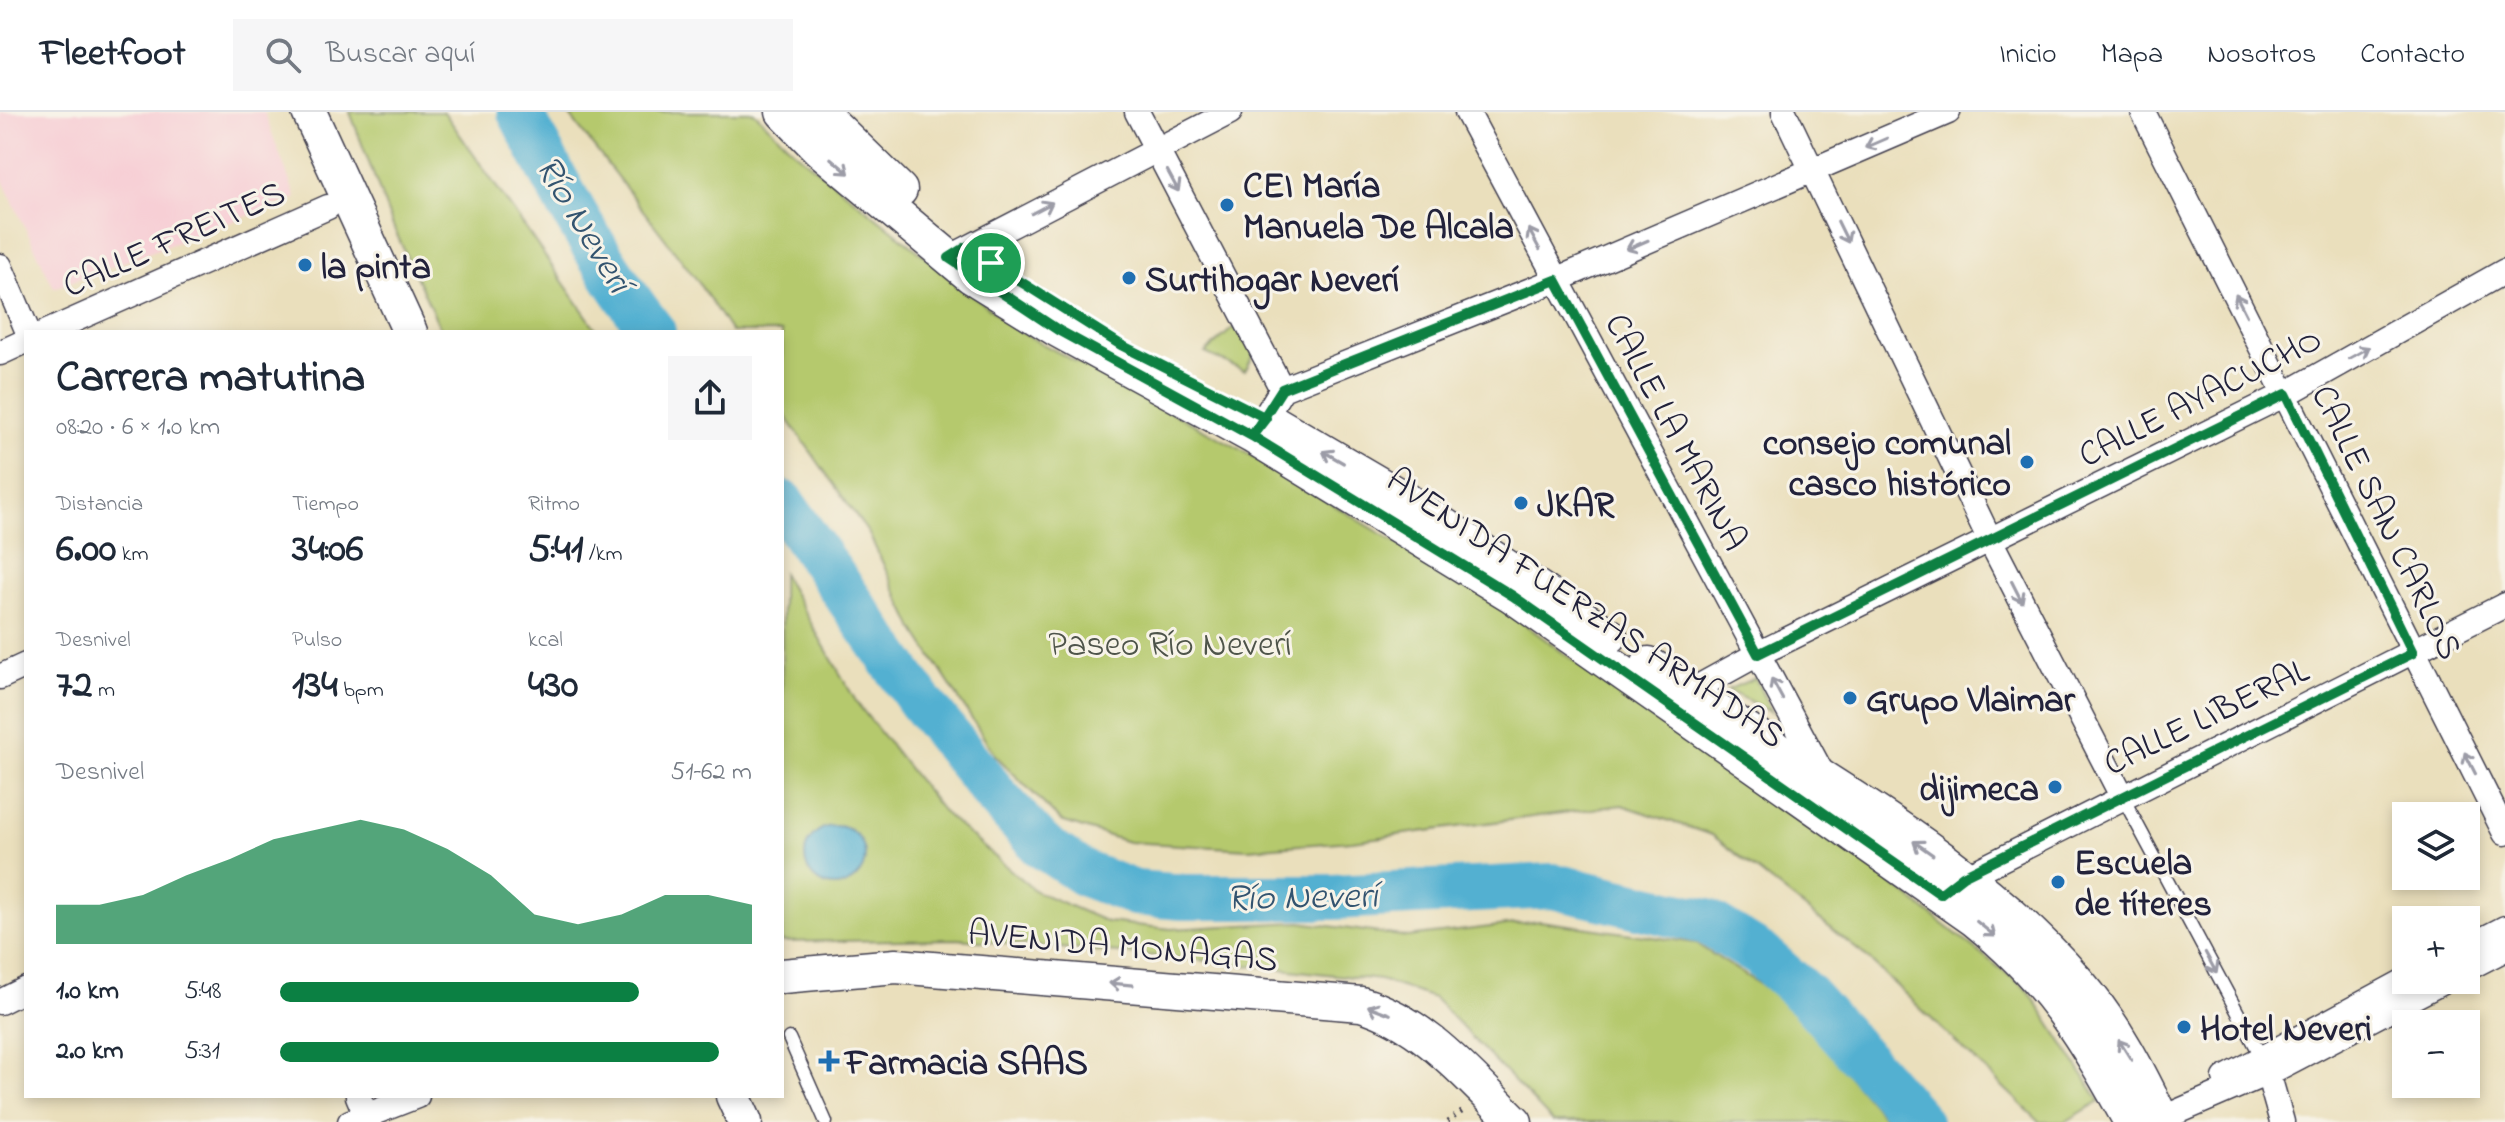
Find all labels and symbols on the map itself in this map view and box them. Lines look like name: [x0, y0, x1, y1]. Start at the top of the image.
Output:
one-way arrow: [1864, 136, 1889, 151]
water label: Río Neverí: [519, 146, 648, 310]
one-way arrow: [829, 157, 849, 175]
place label: CEI María Manuela De Alcala: [1243, 162, 1514, 256]
street label: CALLE FREITES: [55, 168, 295, 314]
one-way arrow: [1166, 169, 1182, 192]
marker: CEI María Manuela De Alcala: [1218, 196, 1236, 214]
one-way arrow: [1030, 199, 1054, 215]
one-way arrow: [1836, 220, 1851, 244]
one-way arrow: [1526, 227, 1542, 251]
pin: [957, 229, 1025, 297]
one-way arrow: [1625, 238, 1650, 253]
place label: la pinta: [321, 243, 431, 296]
marker: la pinta: [296, 256, 314, 274]
place label: Surtihogar Neverí: [1145, 256, 1399, 310]
marker: Surtihogar Neverí: [1120, 269, 1138, 287]
one-way arrow: [2232, 294, 2248, 318]
street label: CALLE LA MARINA: [1589, 305, 1759, 562]
street label: CALLE AYACUCHO: [2070, 315, 2332, 483]
one-way arrow: [2347, 345, 2370, 361]
street label: CALLE SAN CARLOS: [2295, 377, 2475, 669]
place label: consejo comunal casco histórico: [1763, 419, 2011, 513]
one-way arrow: [1322, 449, 1345, 465]
marker: consejo comunal casco histórico: [2018, 453, 2036, 471]
street label: AVENIDA FUERZAS ARMADAS: [1374, 456, 1795, 764]
place label: JKAR: [1537, 481, 1615, 534]
marker: JKAR: [1512, 494, 1530, 512]
one-way arrow: [2010, 580, 2026, 604]
park label: Paseo Río Neverí: [1048, 620, 1292, 673]
street label: CALLE LIBERAL: [2095, 646, 2319, 792]
place label: Grupo Vlaimar: [1866, 676, 2076, 729]
one-way arrow: [1769, 678, 1785, 702]
marker: Grupo Vlaimar: [1841, 689, 1859, 707]
one-way arrow: [2461, 752, 2477, 776]
place label: dijimeca: [1919, 765, 2039, 818]
marker: dijimeca: [2046, 778, 2064, 796]
place label: Escuela de títeres: [2074, 839, 2212, 933]
one-way arrow: [1913, 840, 1935, 856]
water label: Río Neverí: [1226, 870, 1384, 928]
marker: Escuela de títeres: [2049, 873, 2067, 891]
street label: AVENIDA MONAGAS: [965, 909, 1280, 988]
one-way arrow: [1976, 920, 1996, 938]
one-way arrow: [2204, 951, 2220, 975]
one-way arrow: [1108, 976, 1135, 991]
one-way arrow: [1367, 1002, 1392, 1016]
place label: Hotel Neveri: [2200, 1005, 2372, 1058]
marker: Hotel Neveri: [2175, 1018, 2193, 1036]
place label: Farmacia SAAS: [843, 1039, 1088, 1092]
one-way arrow: [2117, 1039, 2133, 1062]
marker: Farmacia SAAS: [820, 1052, 838, 1070]

